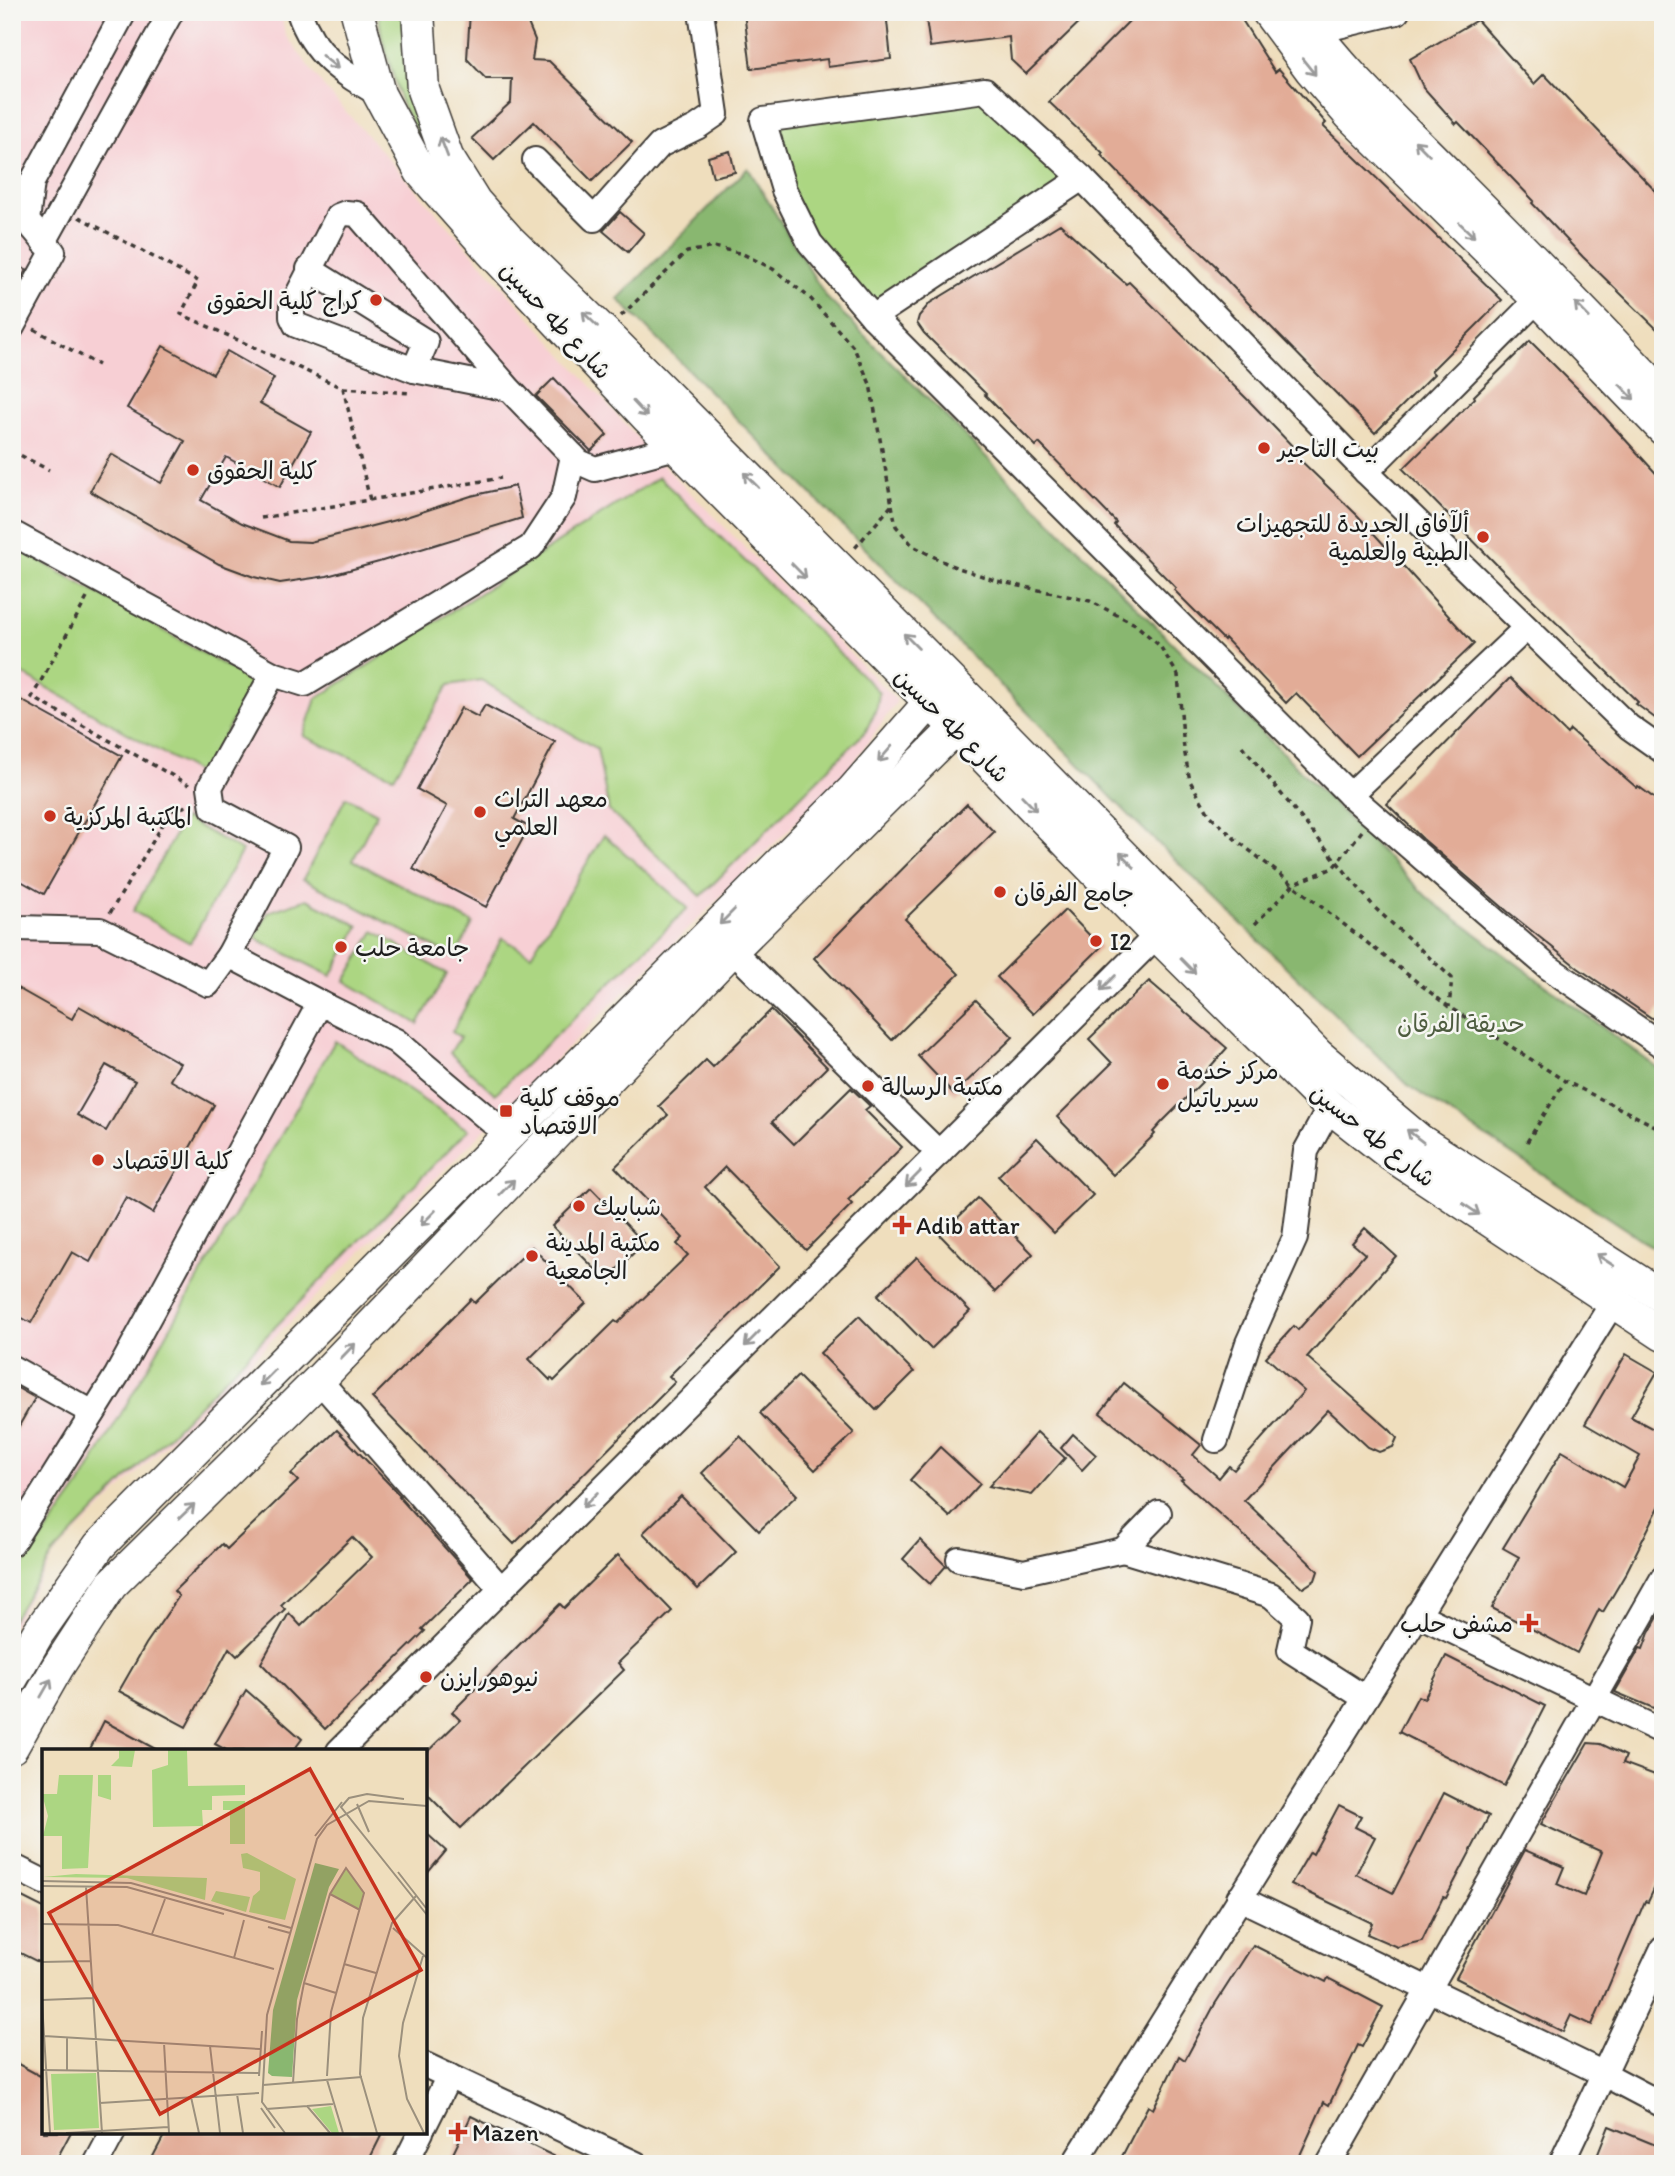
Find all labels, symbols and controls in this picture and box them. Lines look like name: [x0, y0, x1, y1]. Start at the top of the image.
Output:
one-way arrow: [320, 54, 338, 69]
one-way arrow: [1301, 57, 1317, 75]
one-way arrow: [436, 137, 449, 159]
one-way arrow: [1414, 140, 1431, 157]
one-way arrow: [1459, 221, 1476, 238]
street label: شارع طه حسين: [492, 255, 618, 387]
place label: كراج كلية الحقوق: [207, 286, 362, 317]
marker: كراج كلية الحقوق: [368, 292, 384, 308]
one-way arrow: [1574, 301, 1591, 318]
one-way arrow: [582, 310, 599, 327]
one-way arrow: [1619, 383, 1636, 400]
one-way arrow: [631, 401, 648, 418]
place label: بيت التاجير: [1276, 434, 1379, 463]
marker: بيت التاجير: [1256, 440, 1272, 456]
place label: كلية الحقوق: [207, 456, 317, 485]
marker: كلية الحقوق: [185, 462, 201, 478]
one-way arrow: [743, 471, 760, 488]
place label: ألآفاق الجديدة للتجهيزات الطبية والعلمية: [1236, 509, 1469, 566]
marker: ألآفاق الجديدة للتجهيزات الطبية والعلمية: [1475, 529, 1491, 545]
one-way arrow: [791, 563, 808, 580]
one-way arrow: [903, 633, 920, 650]
street label: شارع طه حسين: [886, 661, 1016, 791]
one-way arrow: [877, 744, 893, 762]
place label: معهد التراث العلمي: [494, 784, 608, 848]
one-way arrow: [1020, 794, 1037, 811]
place label: المكتبة المركزية: [64, 802, 192, 831]
marker: معهد التراث العلمي: [472, 804, 488, 820]
marker: المكتبة المركزية: [42, 808, 58, 824]
one-way arrow: [1119, 852, 1136, 869]
place label: جامع الفرقان: [1014, 878, 1134, 910]
marker: جامع الفرقان: [992, 884, 1008, 900]
one-way arrow: [719, 909, 736, 926]
place label: I2: [1110, 927, 1132, 956]
place label: جامعة حلب: [355, 933, 470, 962]
marker: I2: [1088, 933, 1104, 949]
marker: جامعة حلب: [333, 939, 349, 955]
one-way arrow: [1179, 957, 1196, 974]
one-way arrow: [1100, 975, 1117, 992]
park label: حديقة الفرقان: [1397, 1009, 1525, 1038]
place label: مركز خدمة سيرياتيل: [1177, 1056, 1279, 1113]
place label: مكتبة الرسالة: [882, 1072, 1003, 1101]
marker: مركز خدمة سيرياتيل: [1155, 1076, 1171, 1092]
street label: شارع طه حسين: [1303, 1077, 1441, 1195]
marker: مكتبة الرسالة: [860, 1078, 876, 1094]
place label: موقف كلية الاقتصاد: [520, 1083, 620, 1140]
marker: موقف كلية الاقتصاد: [498, 1103, 514, 1119]
one-way arrow: [1406, 1128, 1424, 1143]
place label: كلية الاقتصاد: [112, 1146, 233, 1175]
marker: كلية الاقتصاد: [90, 1152, 106, 1168]
one-way arrow: [905, 1170, 922, 1187]
one-way arrow: [498, 1179, 515, 1196]
place label: شبابيك: [593, 1192, 661, 1221]
marker: شبابيك: [571, 1198, 587, 1214]
one-way arrow: [1461, 1201, 1480, 1216]
one-way arrow: [420, 1209, 437, 1226]
place label: Adib attar: [916, 1211, 1020, 1240]
marker: Adib attar: [894, 1217, 910, 1233]
place label: مكتبة المدينة الجامعية: [546, 1228, 660, 1285]
marker: مكتبة المدينة الجامعية: [524, 1248, 540, 1264]
one-way arrow: [1596, 1252, 1616, 1266]
one-way arrow: [743, 1331, 760, 1348]
one-way arrow: [340, 1342, 357, 1359]
one-way arrow: [259, 1370, 276, 1387]
one-way arrow: [582, 1491, 599, 1508]
one-way arrow: [178, 1502, 195, 1519]
place label: مشفى حلب: [1400, 1609, 1513, 1639]
marker: مشفى حلب: [1519, 1613, 1539, 1633]
place label: نيوهورايزن: [440, 1663, 539, 1694]
marker: نيوهورايزن: [418, 1669, 434, 1685]
one-way arrow: [39, 1678, 53, 1698]
inset map: [42, 1749, 427, 2134]
place label: Mazen: [472, 2118, 539, 2147]
marker: Mazen: [450, 2124, 466, 2140]

